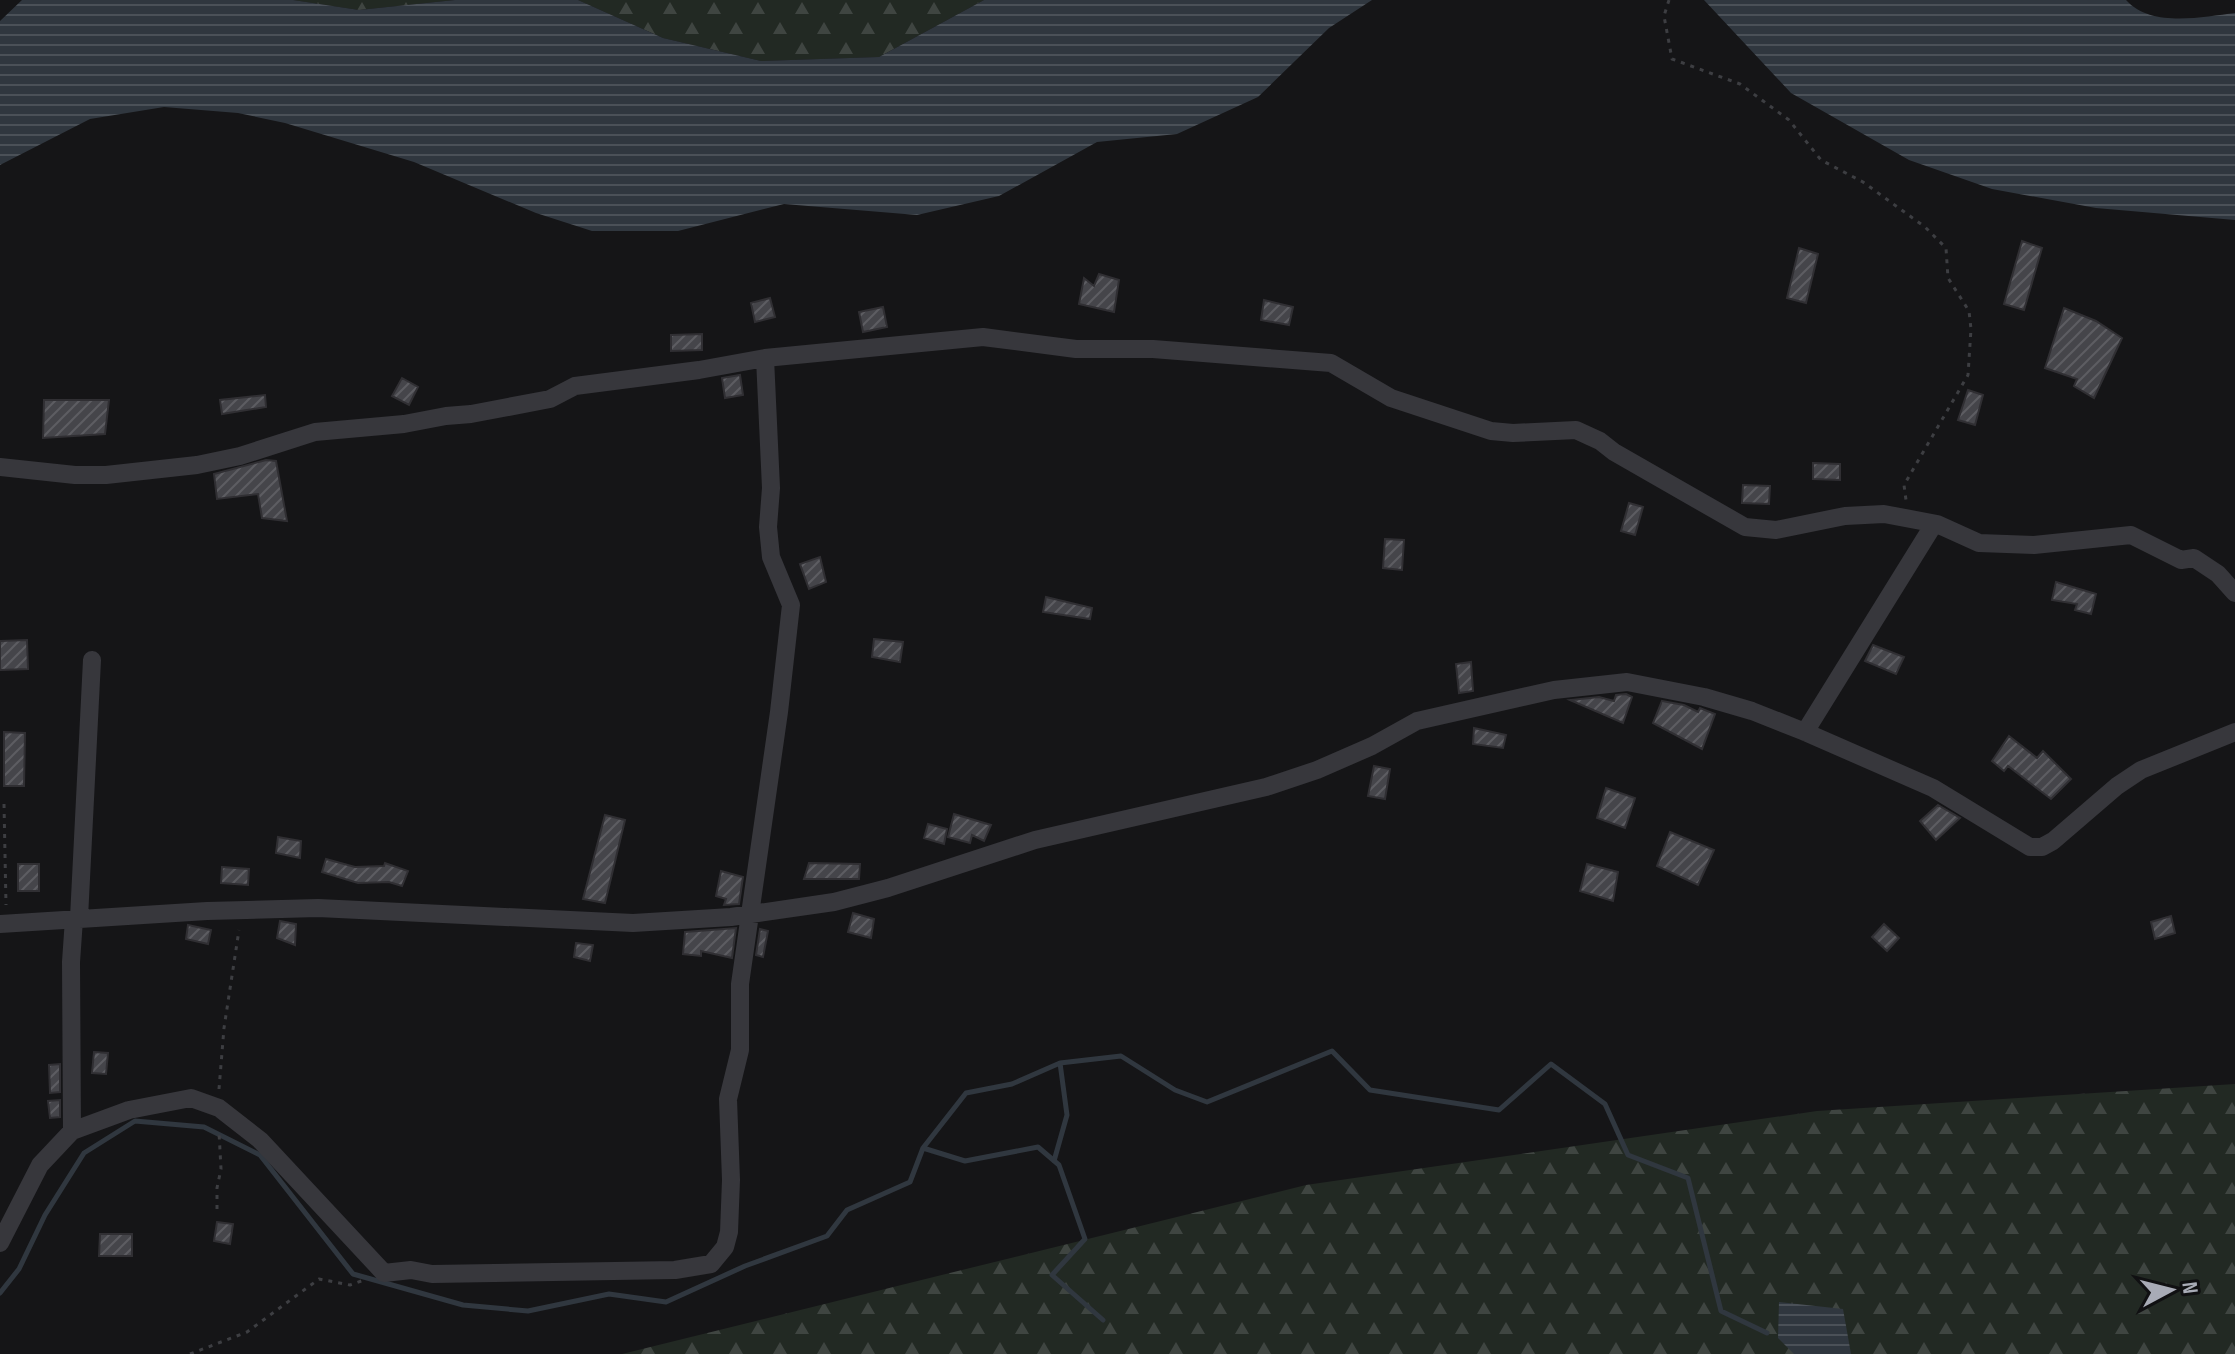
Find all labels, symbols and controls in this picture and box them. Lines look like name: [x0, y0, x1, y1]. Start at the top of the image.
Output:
north arrow: [2131, 1250, 2211, 1330]
text: N: [2175, 1280, 2203, 1295]

